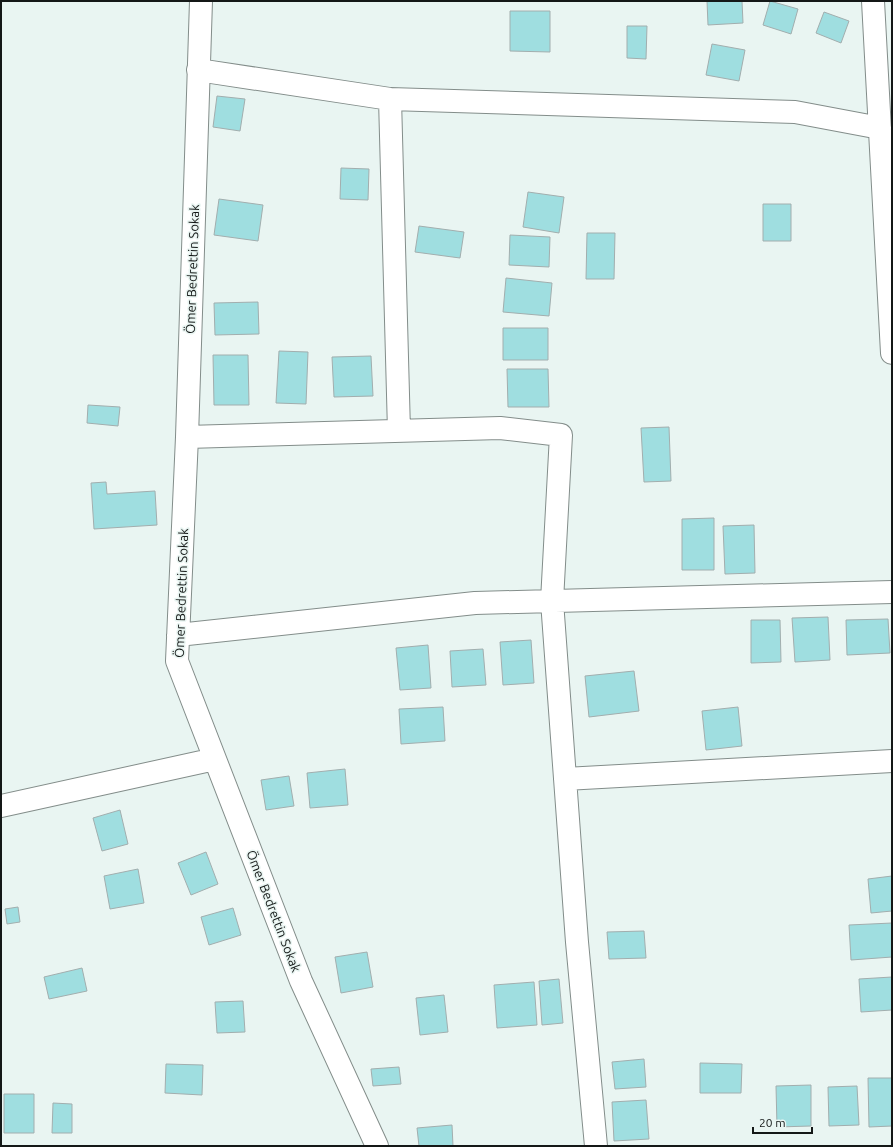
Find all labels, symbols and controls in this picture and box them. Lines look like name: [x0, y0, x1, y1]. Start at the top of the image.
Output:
street label: Ömer Bedrettin Sokak: [182, 204, 201, 334]
street label: Ömer Bedrettin Sokak: [171, 528, 190, 658]
street label: Ömer Bedrettin Sokak: [244, 848, 305, 974]
scale bar: [753, 1109, 812, 1135]
text: 20 m: [759, 1116, 786, 1129]

